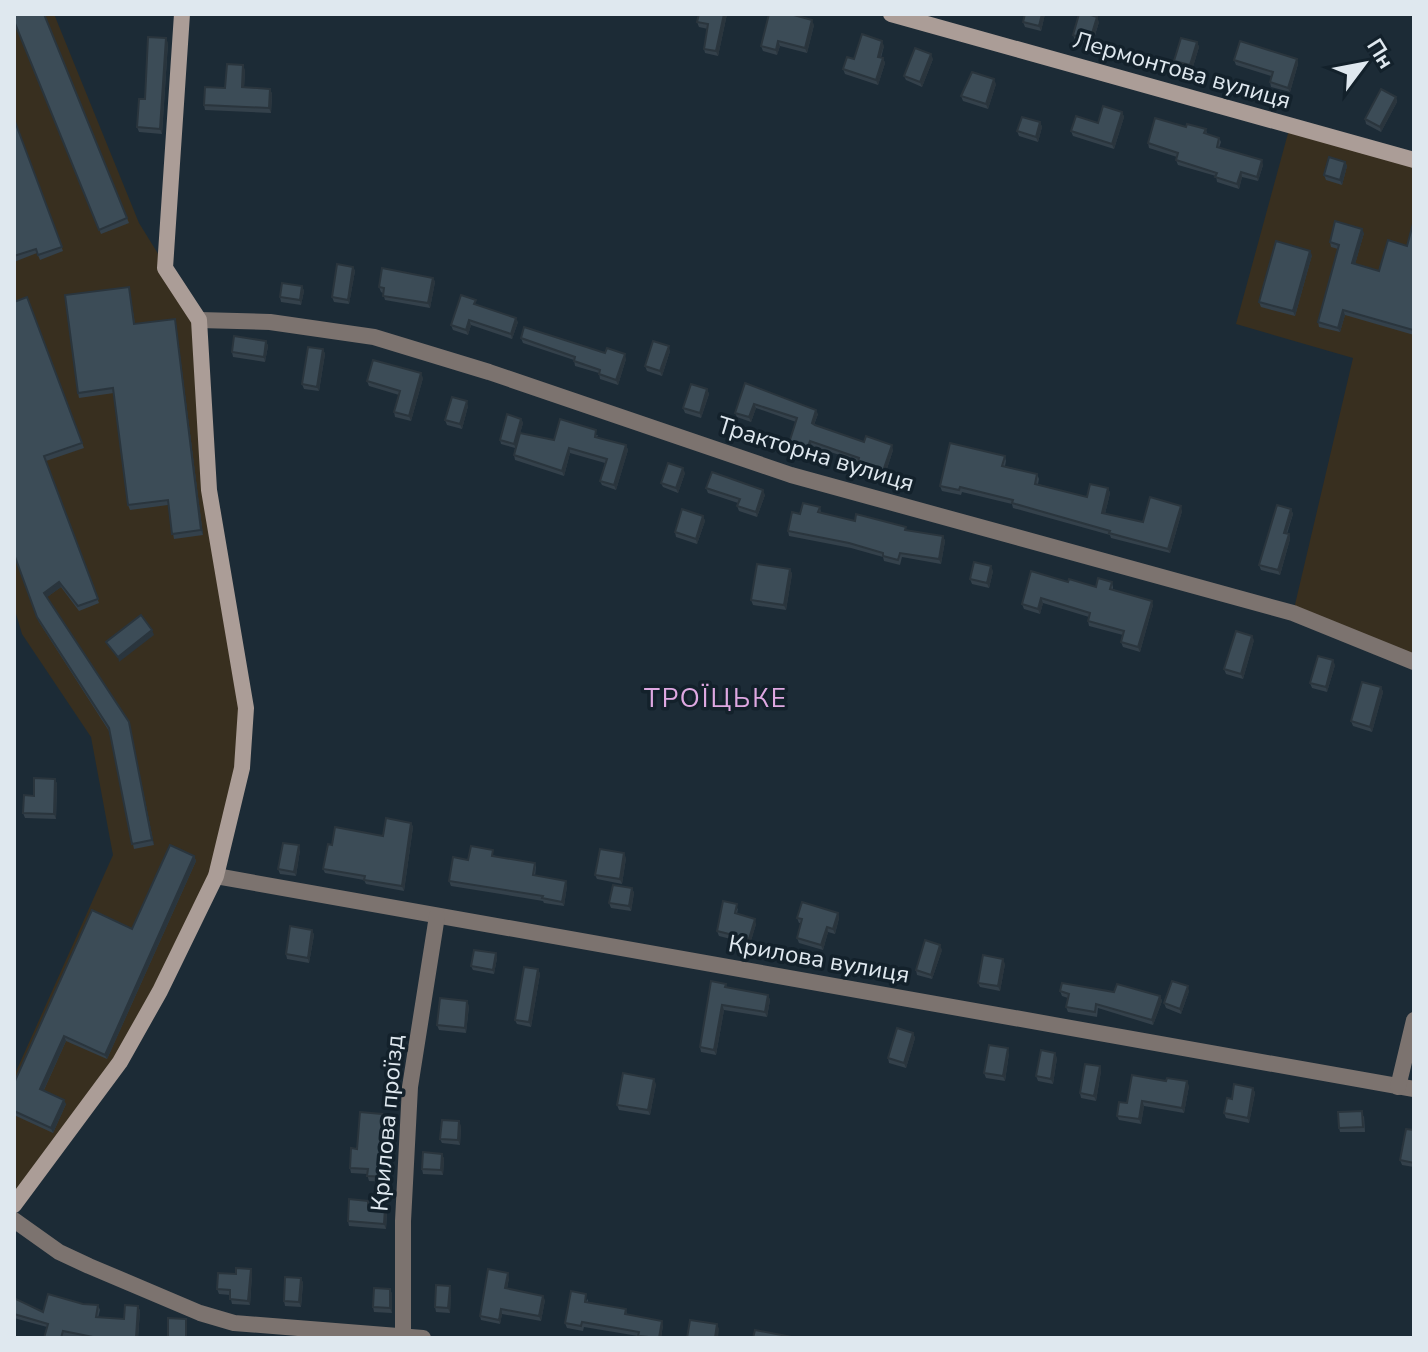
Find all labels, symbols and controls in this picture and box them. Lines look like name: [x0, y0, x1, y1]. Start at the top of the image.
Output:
street label: Лермонтова вулиця: [1069, 24, 1295, 116]
north arrow: [1324, 24, 1404, 104]
text: Пн: [1359, 33, 1401, 75]
street label: Тракторна вулиця: [714, 409, 918, 499]
district label: ТРОЇЦЬКЕ: [644, 681, 788, 716]
street label: Крилова вулиця: [726, 927, 912, 991]
street label: Крилова проїзд: [363, 1033, 411, 1213]

